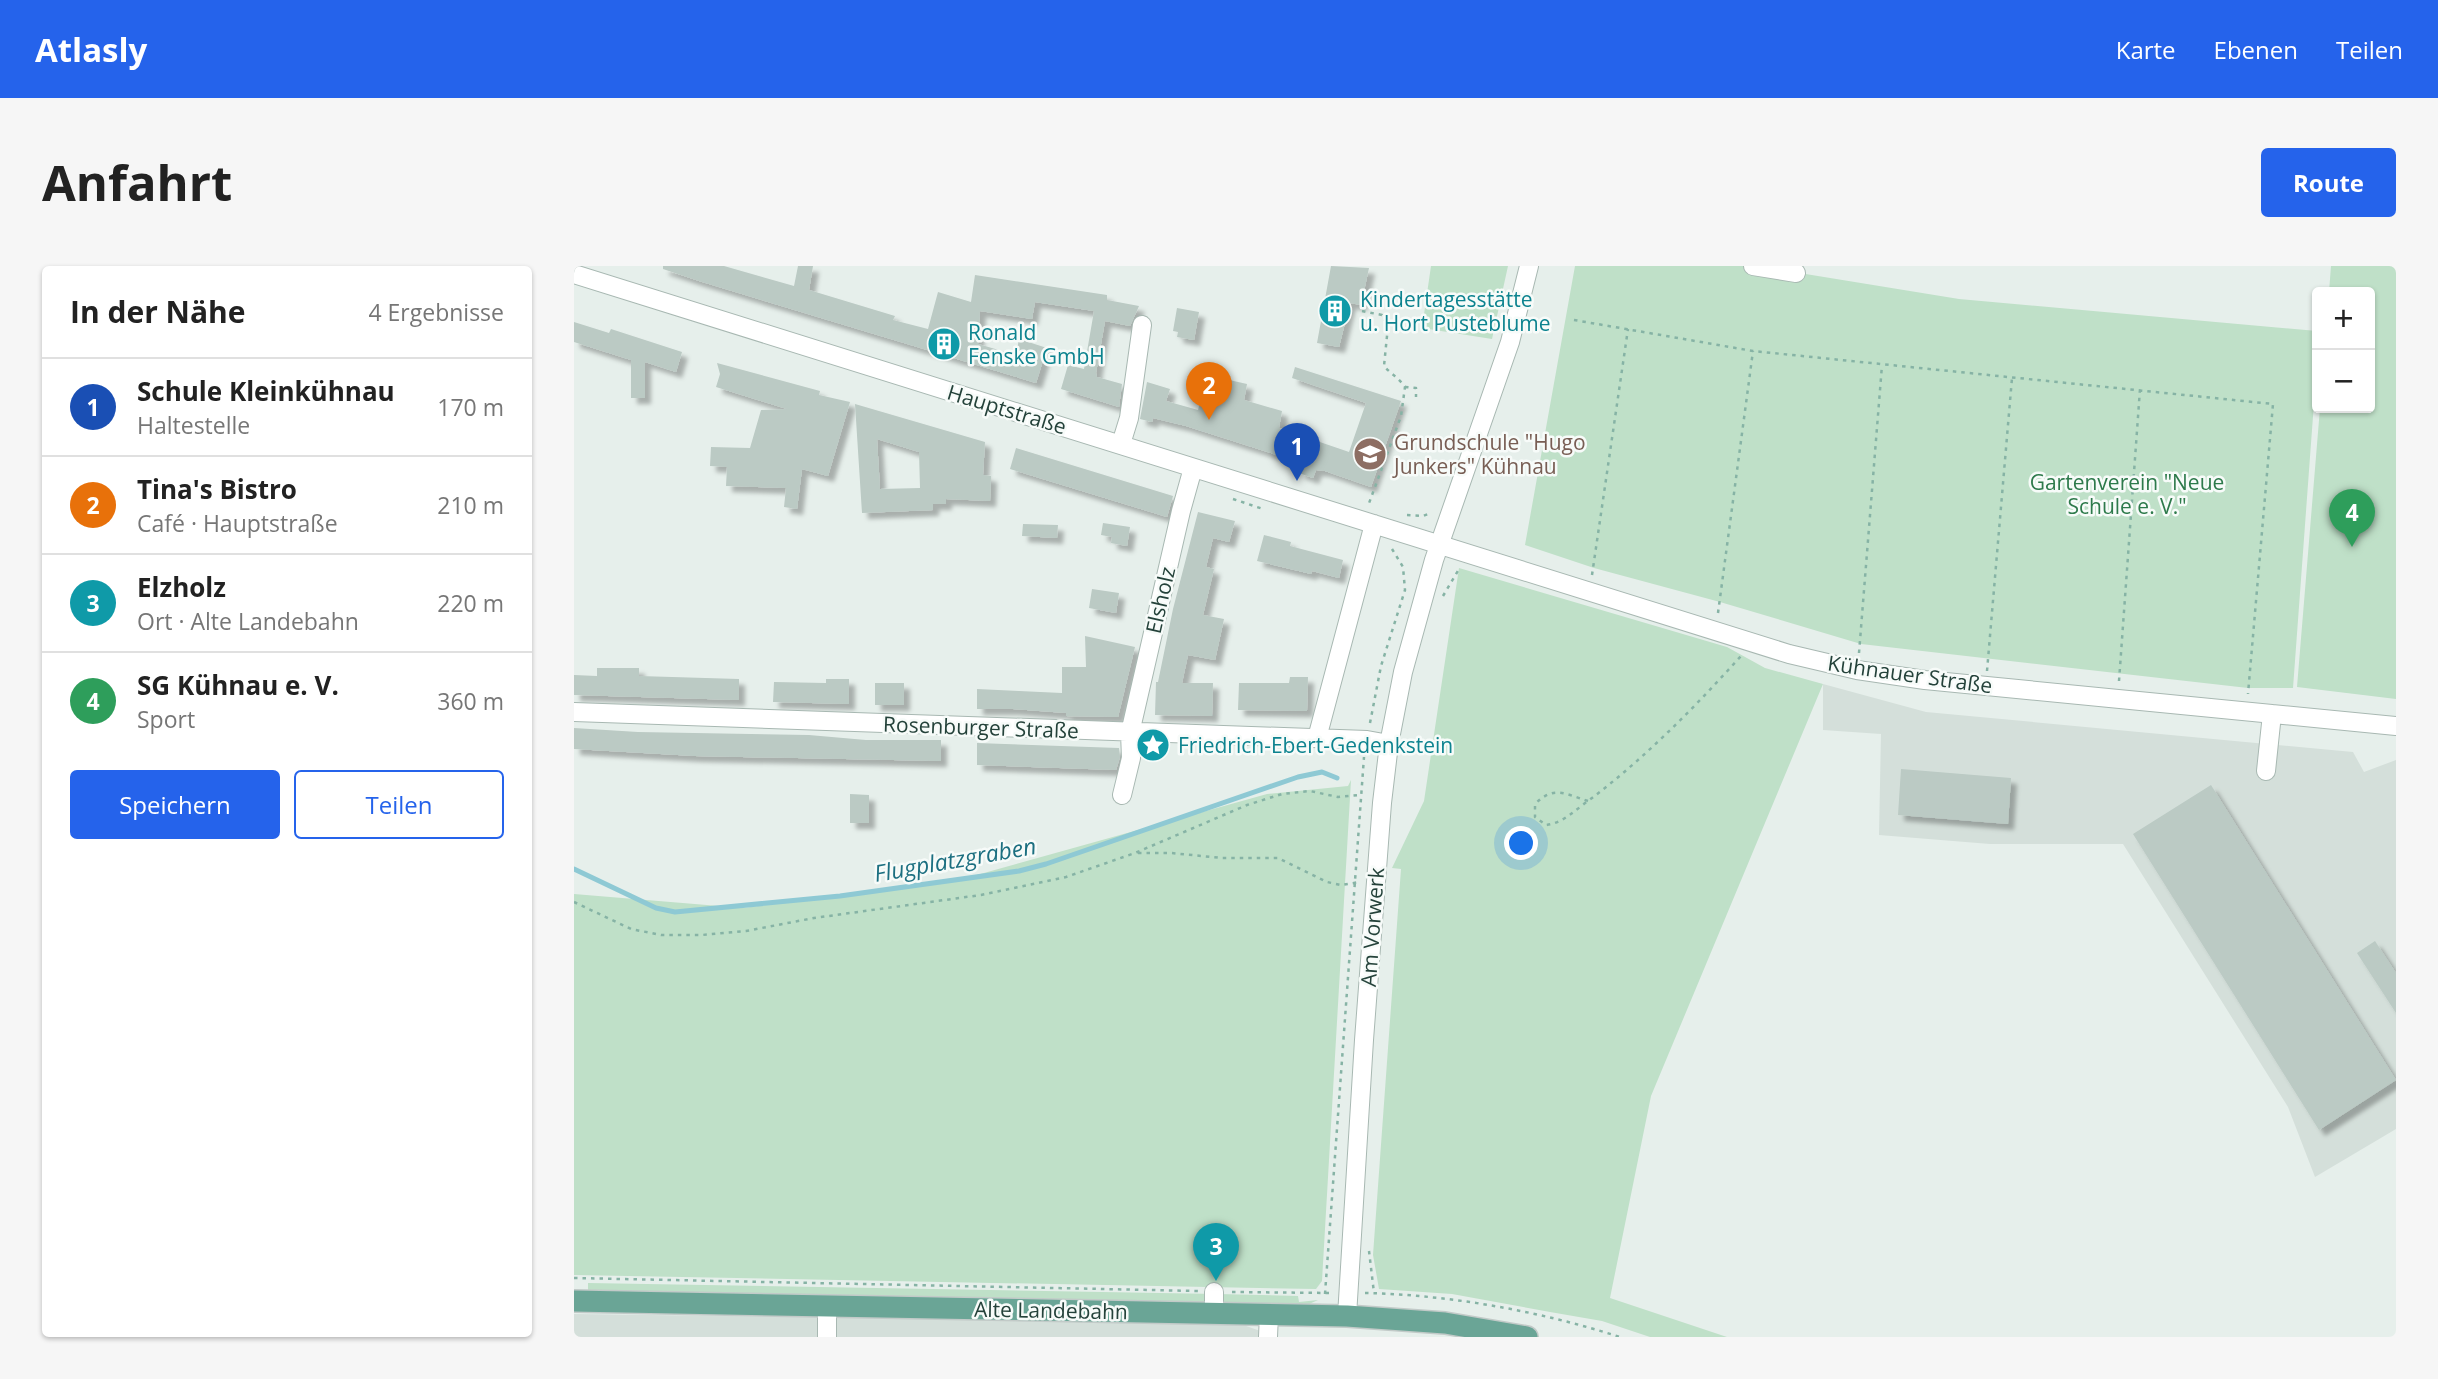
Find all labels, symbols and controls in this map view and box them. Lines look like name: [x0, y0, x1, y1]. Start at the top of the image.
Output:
text: Atlasly: [35, 27, 147, 72]
text: Karte: [2116, 33, 2176, 66]
text: Ebenen: [2214, 33, 2298, 66]
text: Teilen: [2336, 33, 2403, 66]
button: Route: [2261, 148, 2396, 217]
text: Anfahrt: [42, 149, 232, 215]
place label: Kindertagesstätte u. Hort Pusteblume: [1360, 285, 1551, 337]
map controls: [2312, 287, 2375, 413]
button: +: [2312, 287, 2375, 350]
text: In der Nähe: [70, 291, 246, 332]
building icon: Kindertagesstätte u. Hort Pusteblume: [1316, 292, 1354, 330]
text: 4 Ergebnisse: [368, 296, 504, 328]
place label: Ronald Fenske GmbH: [968, 318, 1105, 370]
building icon: Ronald Fenske GmbH: [925, 325, 963, 363]
button: −: [2312, 350, 2375, 413]
pin: 2: [1186, 362, 1232, 420]
text: Schule Kleinkühnau: [137, 373, 395, 409]
street label: Hauptstraße: [944, 378, 1070, 440]
text: 1: [86, 391, 100, 423]
text: 170 m: [437, 391, 504, 423]
text: Haltestelle: [137, 409, 250, 441]
pin: 1: [1274, 423, 1320, 481]
place label: Grundschule "Hugo Junkers" Kühnau: [1392, 428, 1586, 480]
school or university icon: Grundschule "Hugo Junkers" Kühnau: [1351, 435, 1389, 473]
park label: Gartenverein "Neue Schule e. V.": [2030, 468, 2224, 520]
text: Tina's Bistro: [137, 471, 297, 507]
text: 2: [86, 489, 100, 521]
text: 210 m: [437, 489, 504, 521]
pin: 4: [2329, 489, 2375, 547]
text: Café · Hauptstraße: [137, 507, 338, 539]
street label: Elsholz: [1139, 564, 1181, 636]
text: Elzholz: [137, 569, 226, 605]
text: 3: [86, 587, 100, 619]
text: 220 m: [437, 587, 504, 619]
text: Ort · Alte Landebahn: [137, 605, 359, 637]
street label: Kühnauer Straße: [1826, 649, 1994, 699]
text: SG Kühnau e. V.: [137, 667, 339, 703]
text: 4: [86, 685, 100, 717]
text: 360 m: [437, 685, 504, 717]
text: Sport: [137, 703, 195, 735]
street label: Rosenburger Straße: [883, 710, 1079, 744]
place icon: Friedrich-Ebert-Gedenkstein: [1134, 726, 1172, 764]
place label: Friedrich-Ebert-Gedenkstein: [1178, 731, 1453, 759]
button: Speichern: [70, 770, 280, 839]
button: Teilen: [294, 770, 504, 839]
your location: [1504, 826, 1538, 860]
water label: Flugplatzgraben: [872, 829, 1038, 889]
street label: Am Vorwerk: [1354, 866, 1390, 988]
pin: 3: [1193, 1223, 1239, 1281]
street label: Alte Landebahn: [974, 1295, 1128, 1325]

